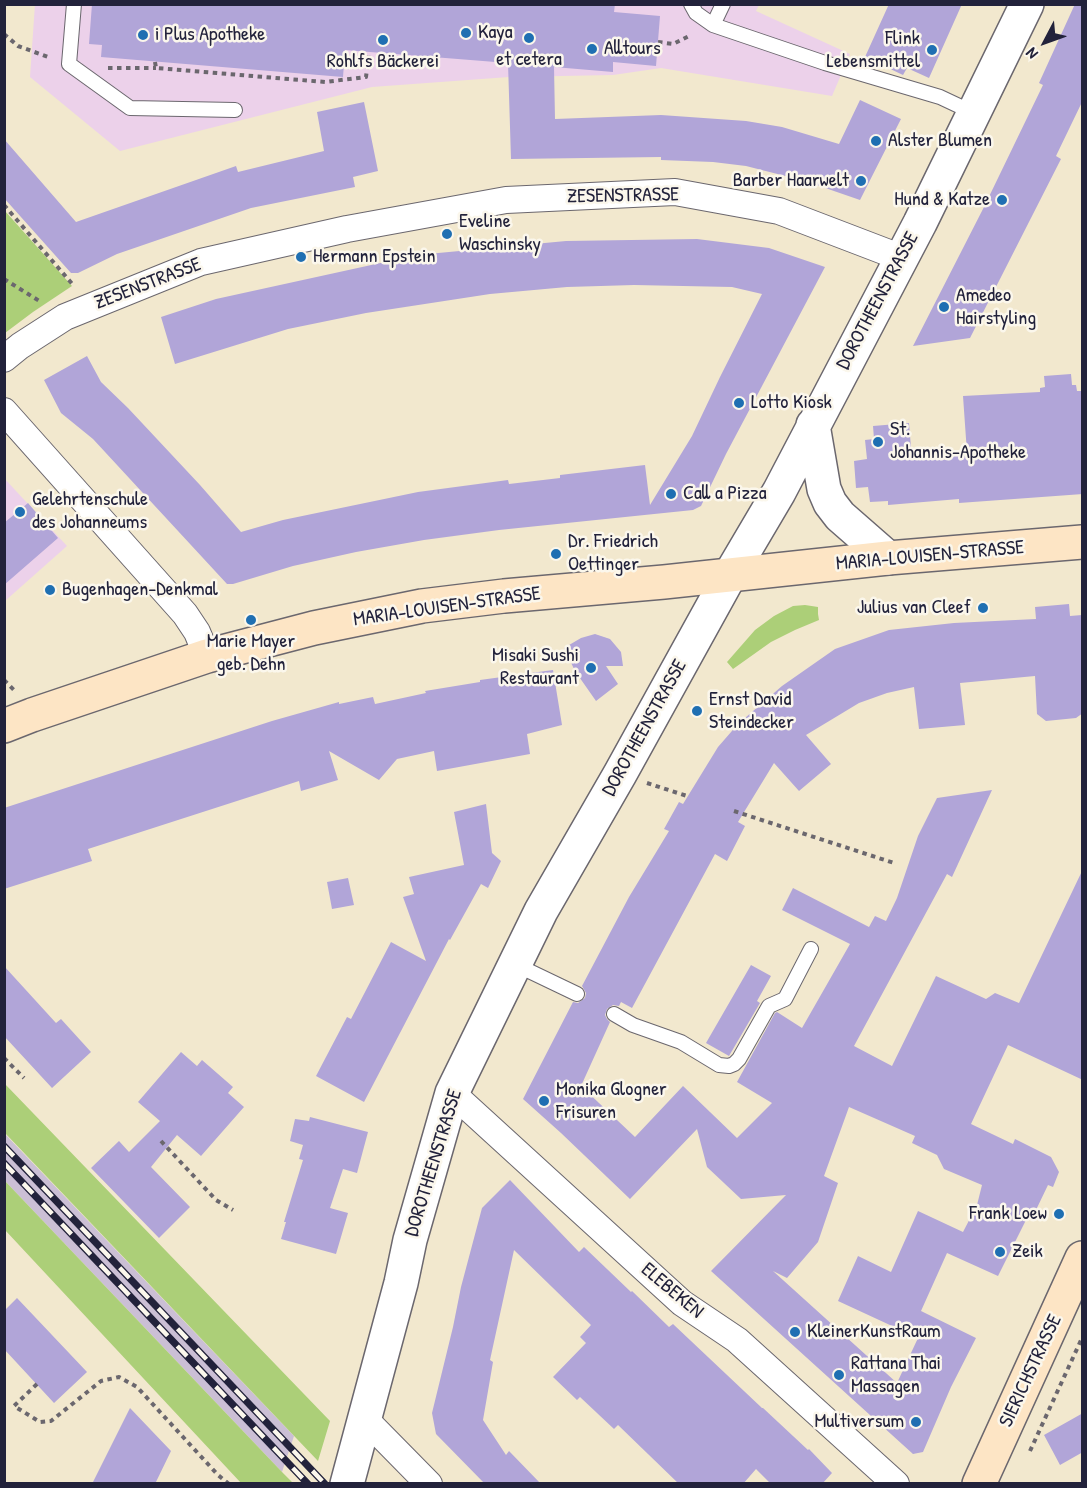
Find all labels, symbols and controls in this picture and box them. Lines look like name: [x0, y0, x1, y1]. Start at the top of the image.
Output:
north arrow: [1015, 12, 1075, 72]
place label: Kaya: [478, 21, 513, 45]
place label: i Plus Apotheke: [155, 23, 265, 47]
marker: Kaya: [459, 26, 473, 40]
place label: Flink Lebensmittel: [827, 27, 920, 74]
marker: i Plus Apotheke: [136, 28, 150, 42]
marker: et cetera: [522, 31, 536, 45]
marker: Rohlfs Bäckerei: [376, 33, 390, 47]
place label: Alltours: [604, 37, 661, 61]
marker: Alltours: [585, 42, 599, 56]
marker: Flink Lebensmittel: [925, 43, 939, 57]
text: N: [1020, 43, 1043, 64]
place label: et cetera: [496, 48, 562, 72]
place label: Rohlfs Bäckerei: [327, 50, 439, 74]
place label: Alster Blumen: [888, 129, 992, 153]
marker: Alster Blumen: [869, 134, 883, 148]
place label: Barber Haarwelt: [733, 169, 849, 193]
marker: Barber Haarwelt: [854, 174, 868, 188]
street label: ZESENSTRASSE: [567, 183, 679, 209]
place label: Hund & Katze: [894, 188, 990, 212]
marker: Hund & Katze: [995, 193, 1009, 207]
place label: Eveline Waschinsky: [459, 210, 541, 257]
marker: Eveline Waschinsky: [440, 227, 454, 241]
street label: DOROTHEENSTRASSE: [832, 228, 924, 374]
place label: Hermann Epstein: [313, 245, 436, 269]
marker: Hermann Epstein: [294, 250, 308, 264]
street label: ZESENSTRASSE: [91, 253, 205, 315]
place label: Amedeo Hairstyling: [956, 284, 1036, 331]
marker: Amedeo Hairstyling: [937, 300, 951, 314]
place label: Lotto Kiosk: [751, 391, 832, 415]
marker: Lotto Kiosk: [732, 396, 746, 410]
place label: St. Johannis-Apotheke: [890, 418, 1026, 465]
marker: St. Johannis-Apotheke: [871, 435, 885, 449]
place label: Call a Pizza: [683, 482, 767, 506]
marker: Call a Pizza: [664, 487, 678, 501]
place label: Gelehrtenschule des Johanneums: [32, 488, 148, 535]
marker: Gelehrtenschule des Johanneums: [13, 505, 27, 519]
place label: Dr. Friedrich Oettinger: [568, 530, 658, 577]
street label: MARIA-LOUISEN-STRASSE: [835, 536, 1025, 576]
marker: Dr. Friedrich Oettinger: [549, 547, 563, 561]
place label: Bugenhagen-Denkmal: [62, 578, 218, 602]
street label: MARIA-LOUISEN-STRASSE: [352, 582, 542, 632]
marker: Bugenhagen-Denkmal: [43, 583, 57, 597]
place label: Julius van Cleef: [857, 596, 971, 620]
marker: Julius van Cleef: [976, 601, 990, 615]
marker: Marie Mayer geb. Dehn: [244, 613, 258, 627]
place label: Marie Mayer geb. Dehn: [207, 630, 295, 677]
place label: Misaki Sushi Restaurant: [492, 644, 579, 691]
street label: DOROTHEENSTRASSE: [598, 656, 692, 800]
marker: Misaki Sushi Restaurant: [584, 661, 598, 675]
place label: Ernst David Steindecker: [709, 688, 794, 735]
marker: Ernst David Steindecker: [690, 704, 704, 718]
place label: Monika Glogner Frisuren: [556, 1078, 667, 1125]
street label: DOROTHEENSTRASSE: [400, 1087, 468, 1239]
marker: Monika Glogner Frisuren: [537, 1094, 551, 1108]
place label: Frank Loew: [969, 1202, 1047, 1226]
marker: Frank Loew: [1052, 1207, 1066, 1221]
place label: Zeik: [1012, 1240, 1043, 1264]
marker: Zeik: [993, 1245, 1007, 1259]
street label: ELEBEKEN: [636, 1258, 708, 1324]
street label: SIERICHSTRASSE: [994, 1311, 1068, 1431]
place label: KleinerKunstRaum: [807, 1320, 941, 1344]
marker: KleinerKunstRaum: [788, 1325, 802, 1339]
place label: Rattana Thai Massagen: [851, 1352, 941, 1399]
marker: Rattana Thai Massagen: [832, 1368, 846, 1382]
place label: Multiversum: [814, 1410, 904, 1434]
marker: Multiversum: [909, 1415, 923, 1429]

